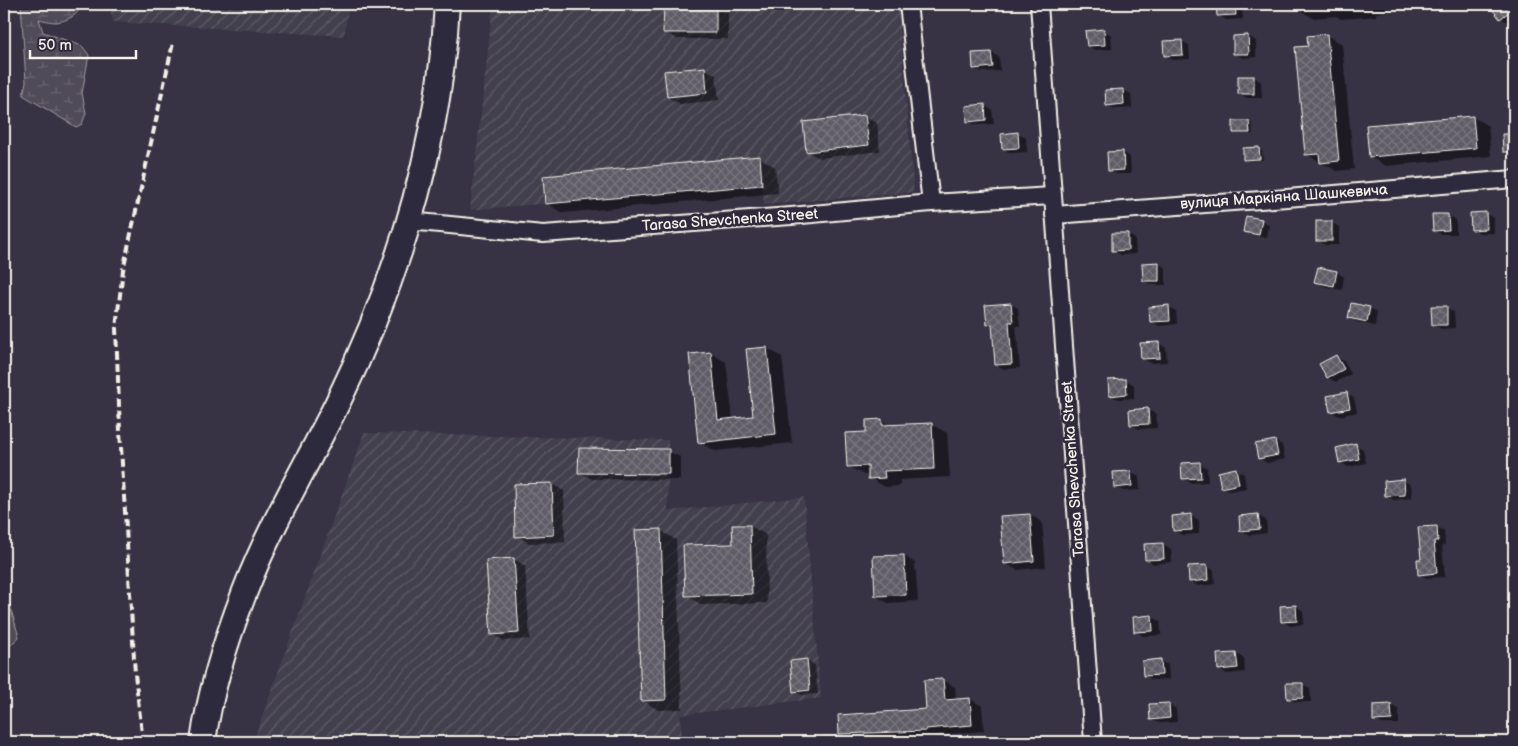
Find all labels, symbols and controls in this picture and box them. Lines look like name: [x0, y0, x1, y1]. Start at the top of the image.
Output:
scale bar: [30, 28, 136, 60]
text: 50 m: [38, 36, 72, 55]
street label: вулиця Маркіяна Шашкевича: [1179, 180, 1389, 214]
street label: Tarasa Shevchenka Street: [641, 204, 819, 236]
street label: Tarasa Shevchenka Street: [1057, 380, 1089, 558]

